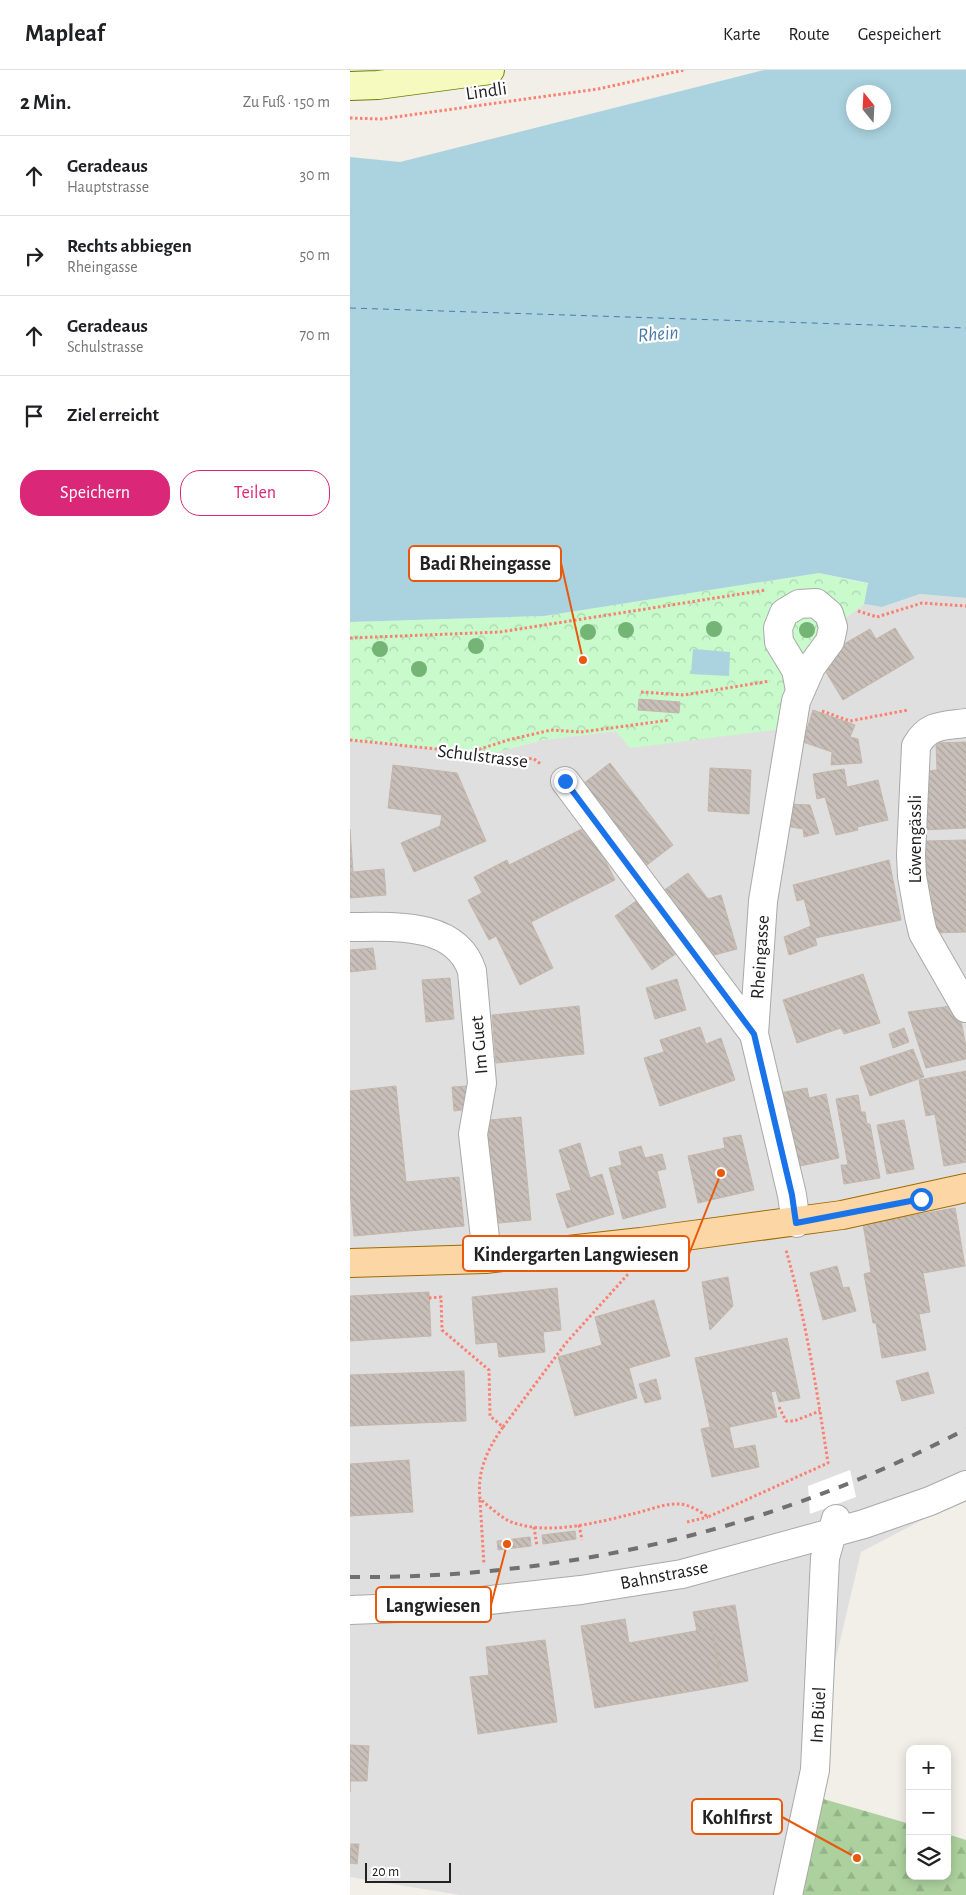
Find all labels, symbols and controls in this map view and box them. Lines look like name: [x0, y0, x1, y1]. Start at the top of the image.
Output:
text: Mapleaf: [25, 22, 105, 46]
text: Karte: [723, 26, 760, 44]
text: Route: [788, 26, 830, 44]
text: Gespeichert: [858, 26, 941, 44]
street label: Lindli: [464, 79, 508, 104]
north arrow: [846, 85, 891, 130]
text: 2 Min.: [20, 92, 71, 113]
text: Zu Fuß · 150 m: [243, 94, 330, 110]
text: Geradeaus: [67, 157, 148, 176]
icon: ahead: [20, 162, 48, 190]
text: 30 m: [300, 167, 330, 183]
text: Hauptstrasse: [67, 179, 149, 195]
text: Rechts abbiegen: [67, 237, 192, 256]
icon: right: [20, 242, 48, 270]
text: 50 m: [299, 247, 330, 263]
text: Rheingasse: [67, 259, 138, 275]
text: Geradeaus: [67, 317, 148, 336]
icon: ahead: [20, 322, 48, 350]
water label: Rhein: [637, 322, 679, 346]
text: 70 m: [299, 327, 330, 343]
text: Schulstrasse: [67, 339, 143, 355]
icon: arrive: [20, 402, 48, 430]
text: Ziel erreicht: [67, 406, 159, 425]
button: Speichern: [20, 470, 170, 516]
button: Teilen: [180, 470, 330, 516]
callout: Badi Rheingasse: [409, 546, 561, 581]
text: Badi Rheingasse: [419, 554, 551, 574]
street label: Schulstrasse: [437, 742, 529, 771]
route end: [554, 770, 577, 793]
street label: Löwengässli: [906, 795, 925, 883]
street label: Rheingasse: [748, 915, 773, 1000]
street label: Im Guet: [467, 1015, 492, 1075]
route start: [910, 1188, 933, 1211]
callout: Kindergarten Langwiesen: [463, 1236, 689, 1271]
text: Kindergarten Langwiesen: [473, 1245, 679, 1265]
street label: Bahnstrasse: [619, 1558, 710, 1593]
callout: Langwiesen: [376, 1587, 491, 1622]
text: Langwiesen: [385, 1596, 481, 1616]
street label: Im Büel: [808, 1686, 829, 1744]
map controls: [906, 1745, 951, 1880]
button: +: [906, 1745, 951, 1790]
button: −: [906, 1790, 951, 1835]
callout: Kohlfirst: [692, 1799, 782, 1834]
text: Kohlfirst: [702, 1808, 772, 1828]
button: layers: [906, 1835, 951, 1880]
scale bar: [365, 1860, 451, 1883]
text: 20 m: [372, 1865, 399, 1879]

